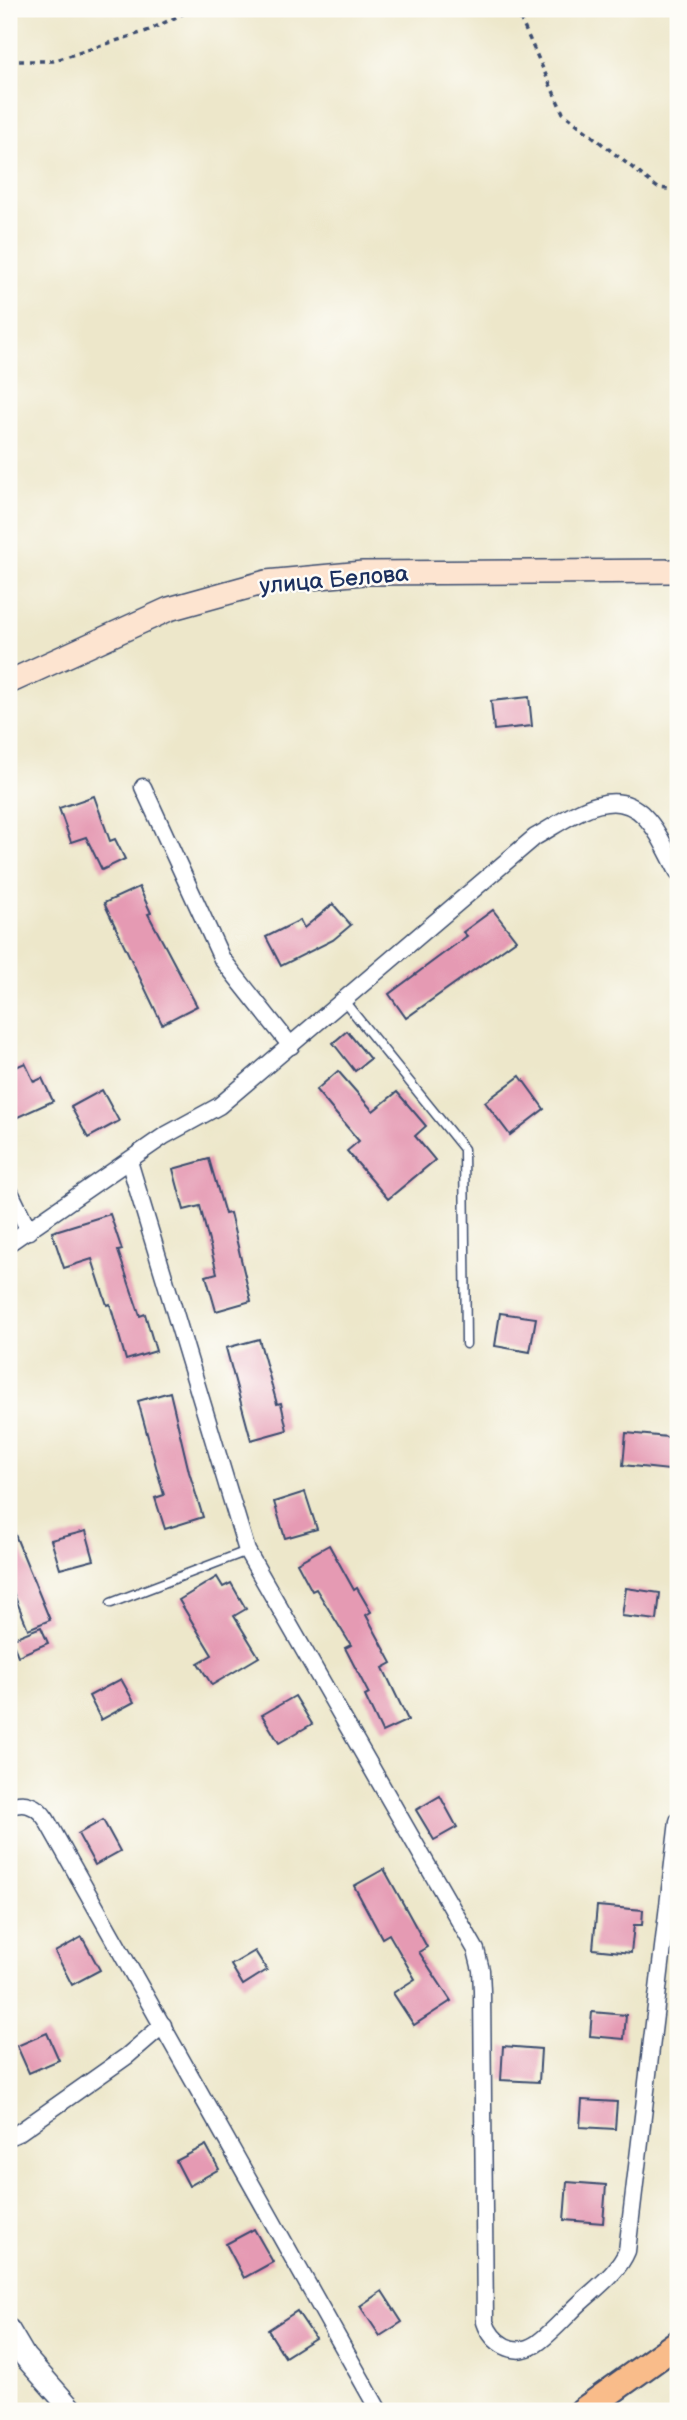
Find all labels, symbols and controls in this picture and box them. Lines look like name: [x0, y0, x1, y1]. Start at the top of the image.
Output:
street label: улица Белова: [258, 560, 410, 600]

